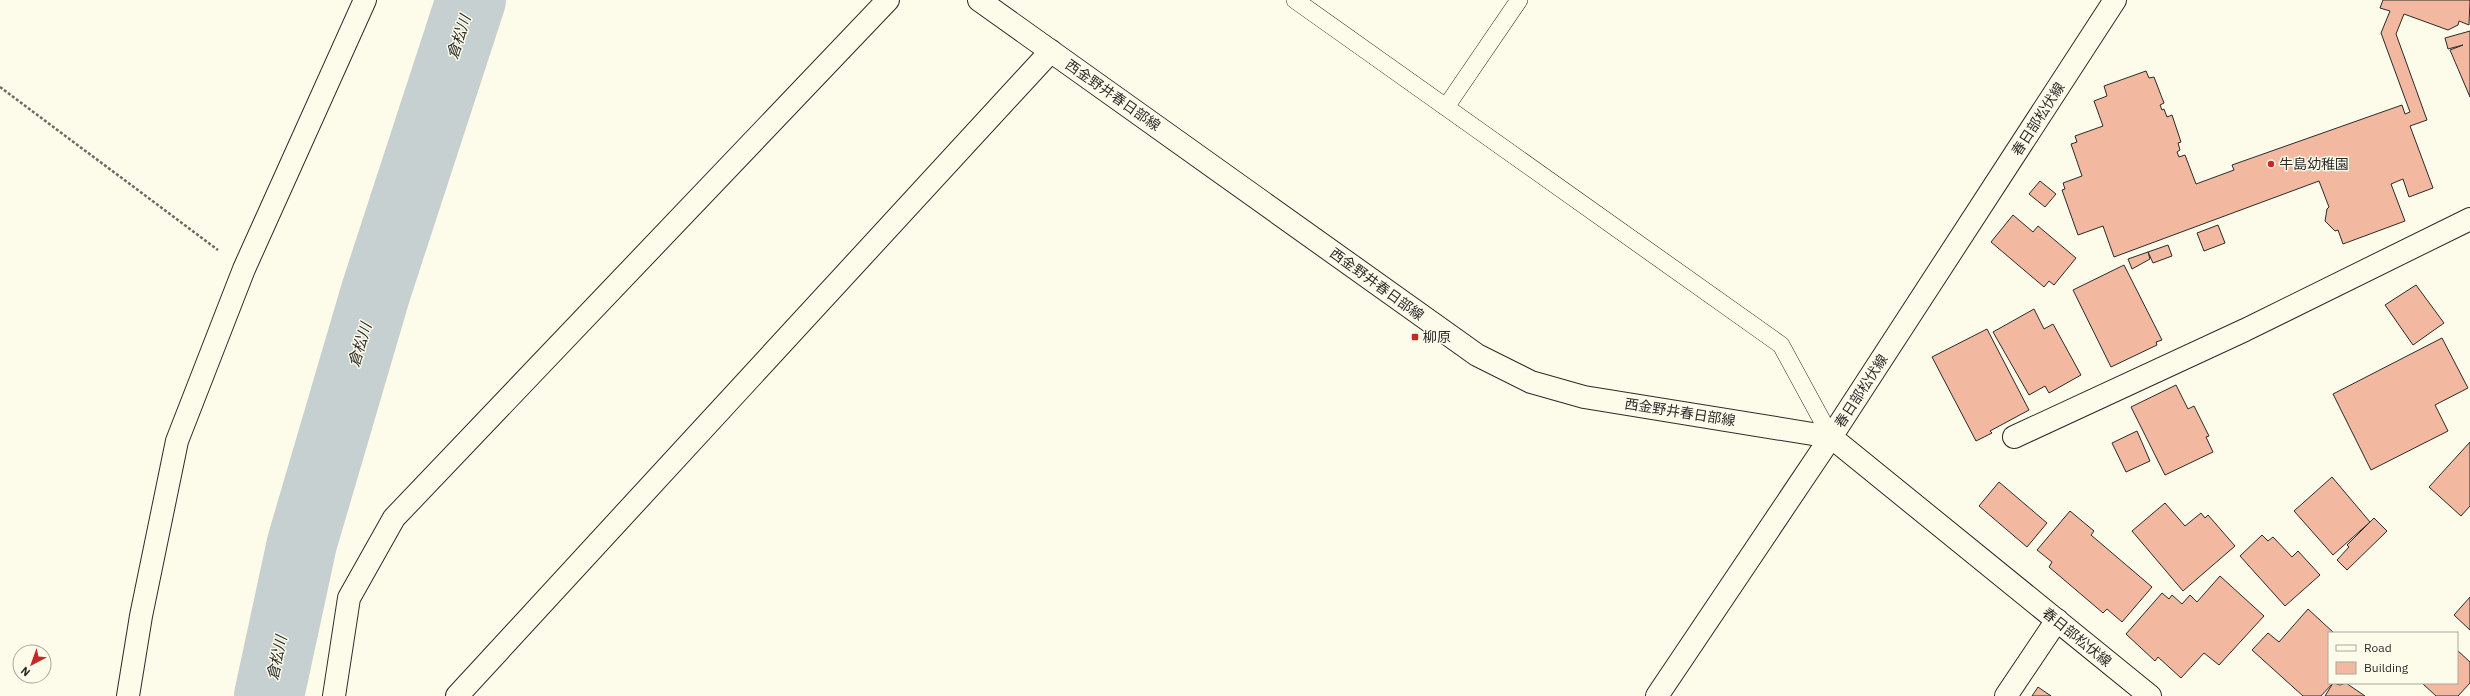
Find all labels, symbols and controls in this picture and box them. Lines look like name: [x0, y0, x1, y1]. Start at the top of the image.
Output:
water label: 倉松川: [443, 11, 475, 61]
street label: 西金野井春日部線: [1062, 56, 1164, 134]
street label: 春日部松伏線: [2008, 79, 2068, 159]
place label: 牛島幼稚園: [2279, 155, 2349, 173]
marker: 牛島幼稚園: [2266, 159, 2276, 169]
street label: 西金野井春日部線: [1326, 244, 1428, 324]
water label: 倉松川: [344, 319, 376, 369]
place label: 柳原: [1423, 328, 1451, 346]
marker: 柳原: [1410, 332, 1420, 342]
street label: 春日部松伏線: [1831, 351, 1891, 431]
street label: 西金野井春日部線: [1623, 394, 1737, 430]
street label: 春日部松伏線: [2039, 604, 2115, 670]
water label: 倉松川: [263, 632, 291, 682]
legend: [2328, 632, 2458, 684]
text: Road: [2364, 640, 2392, 655]
north arrow: [12, 644, 52, 684]
text: Building: [2364, 660, 2409, 675]
text: N: [18, 664, 33, 679]

